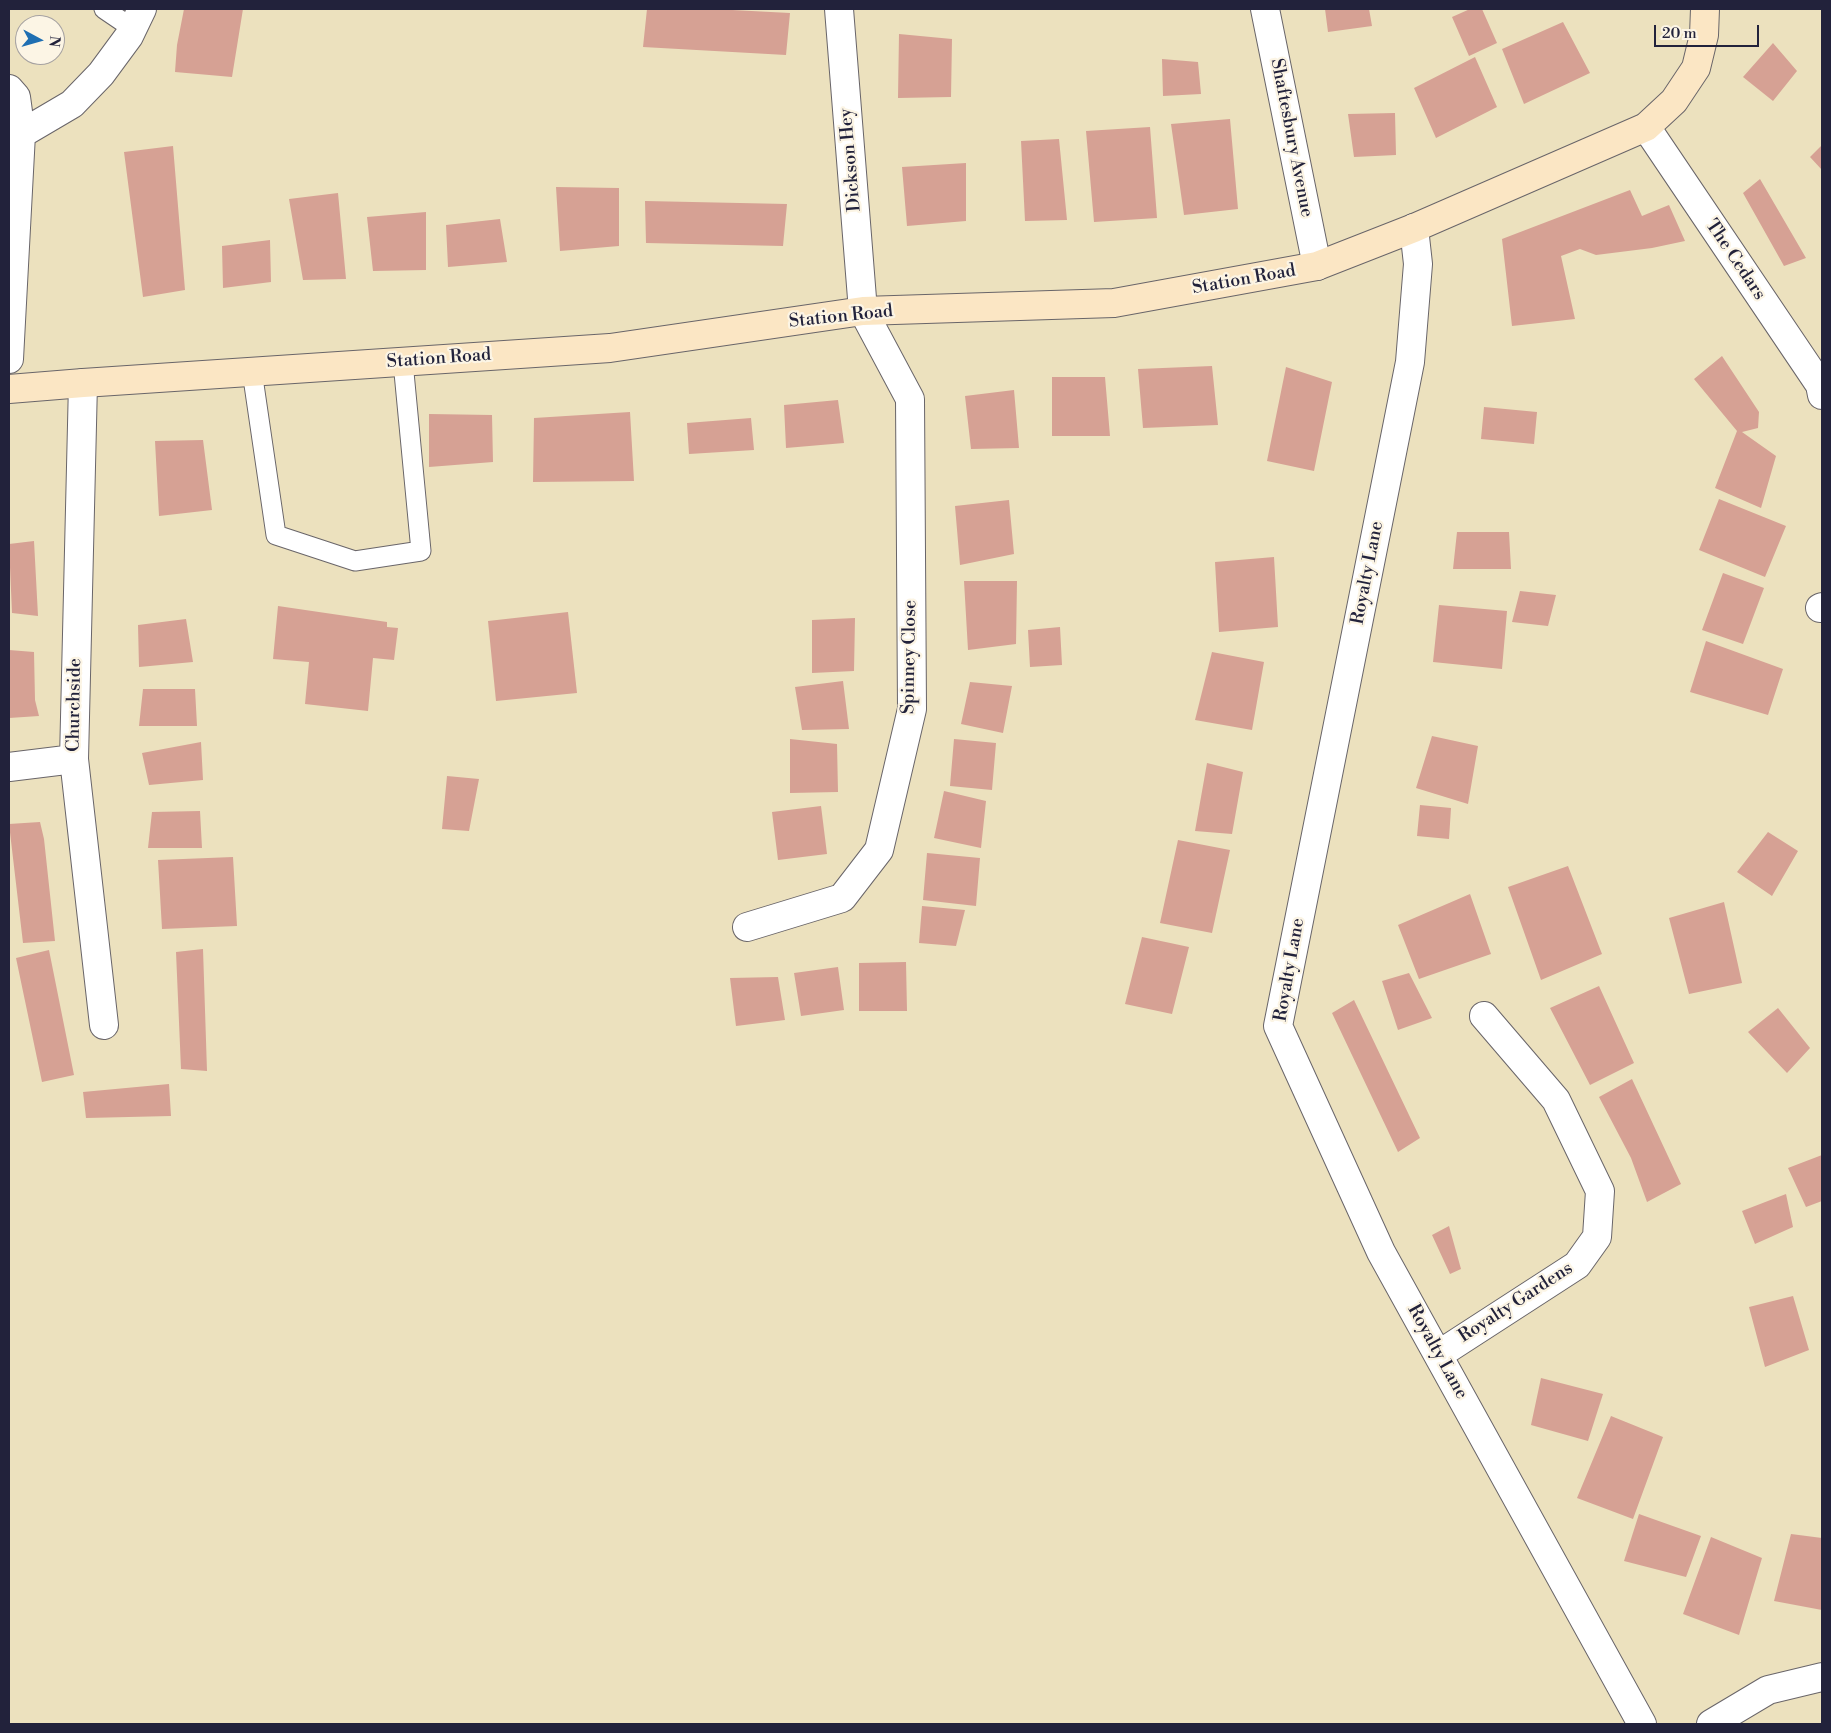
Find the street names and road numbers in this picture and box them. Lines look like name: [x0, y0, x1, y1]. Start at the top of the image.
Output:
street label: Shaftesbury Avenue: [1265, 57, 1317, 219]
street label: Dickson Hey: [836, 107, 866, 213]
street label: The Cedars: [1700, 216, 1770, 304]
street label: Station Road: [1191, 260, 1297, 300]
street label: Station Road: [788, 301, 894, 333]
street label: Station Road: [386, 345, 492, 373]
street label: Royalty Lane: [1347, 519, 1389, 627]
street label: Spinney Close: [898, 600, 922, 714]
street label: Churchside: [63, 658, 87, 752]
street label: Royalty Lane: [1270, 917, 1310, 1023]
street label: Royalty Gardens: [1455, 1258, 1577, 1348]
street label: Royalty Lane: [1402, 1301, 1472, 1403]

